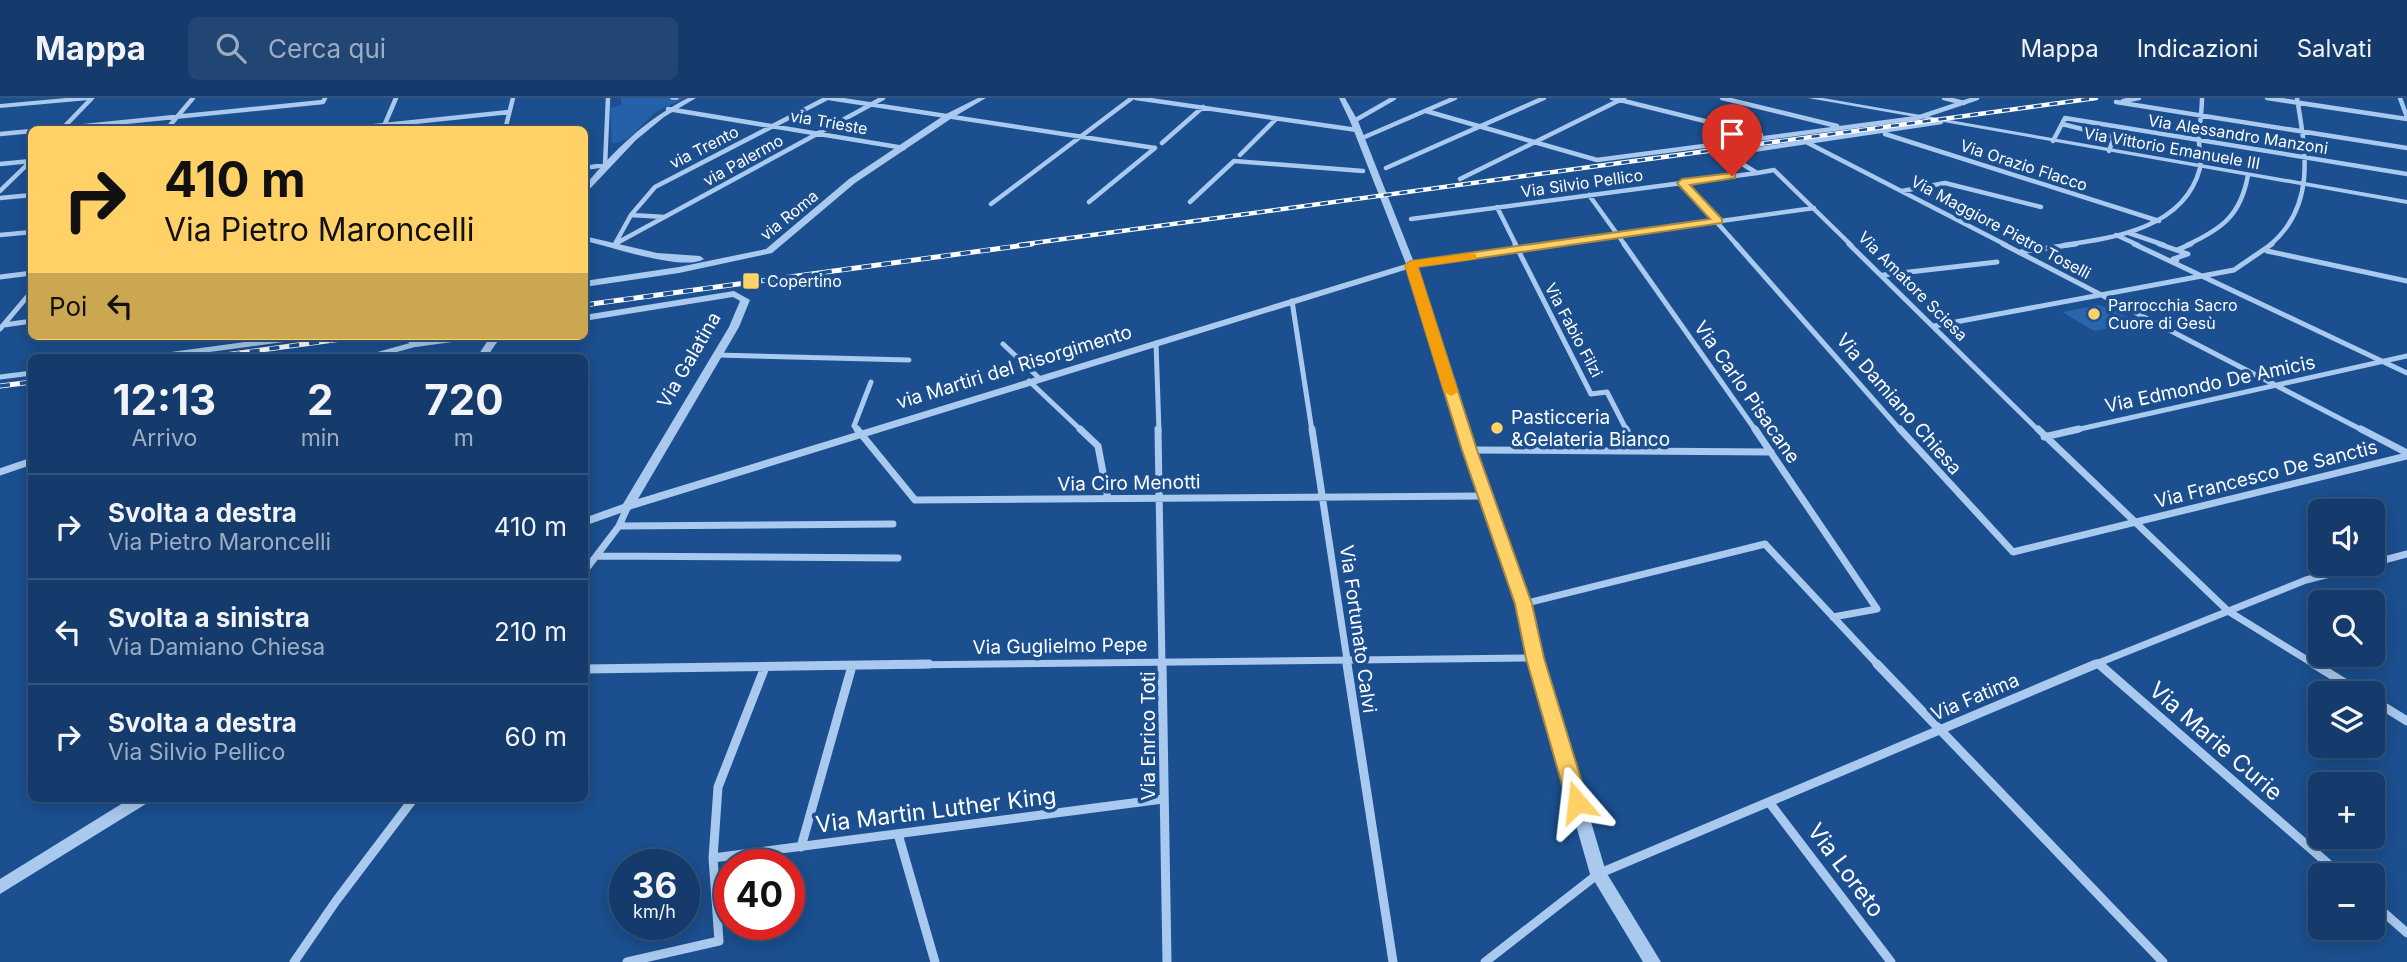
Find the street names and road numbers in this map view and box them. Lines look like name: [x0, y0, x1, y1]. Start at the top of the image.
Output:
street label: via Trieste: [789, 105, 869, 139]
street label: Via Alessandro Manzoni: [2147, 110, 2329, 158]
street label: via Trento: [666, 121, 742, 173]
street label: Via Vittorio Emanuele III: [2082, 123, 2262, 173]
street label: via Palermo: [699, 130, 787, 190]
street label: Via Orazio Flacco: [1958, 135, 2090, 195]
street label: Via Silvio Pellico: [1520, 165, 1644, 201]
street label: Via Maggiore Pietro Toselli: [1908, 171, 2094, 283]
street label: via Roma: [756, 186, 822, 244]
street label: Via Amatore Sciesa: [1854, 227, 1972, 345]
street label: Via Fabio Filzi: [1541, 279, 1607, 381]
street label: Via Galatina: [652, 308, 726, 412]
street label: Via Carlo Pisacane: [1689, 316, 1805, 468]
street label: via Martiri del Risorgimento: [893, 320, 1135, 414]
street label: Via Damiano Chiesa: [1831, 329, 1967, 479]
street label: Via Edmondo De Amicis: [2103, 350, 2317, 418]
street label: Via Francesco De Sanctis: [2152, 435, 2380, 513]
street label: Via Ciro Menotti: [1057, 470, 1201, 496]
street label: Via Fortunato Calvi: [1335, 543, 1381, 715]
street label: Via Guglielmo Pepe: [972, 633, 1148, 659]
street label: Via Fatima: [1928, 668, 2022, 726]
street label: Via Enrico Toti: [1137, 671, 1160, 801]
street label: Via Marie Curie: [2144, 676, 2288, 806]
street label: Via Martin Luther King: [814, 781, 1058, 839]
street label: Via Loreto: [1802, 817, 1890, 923]

